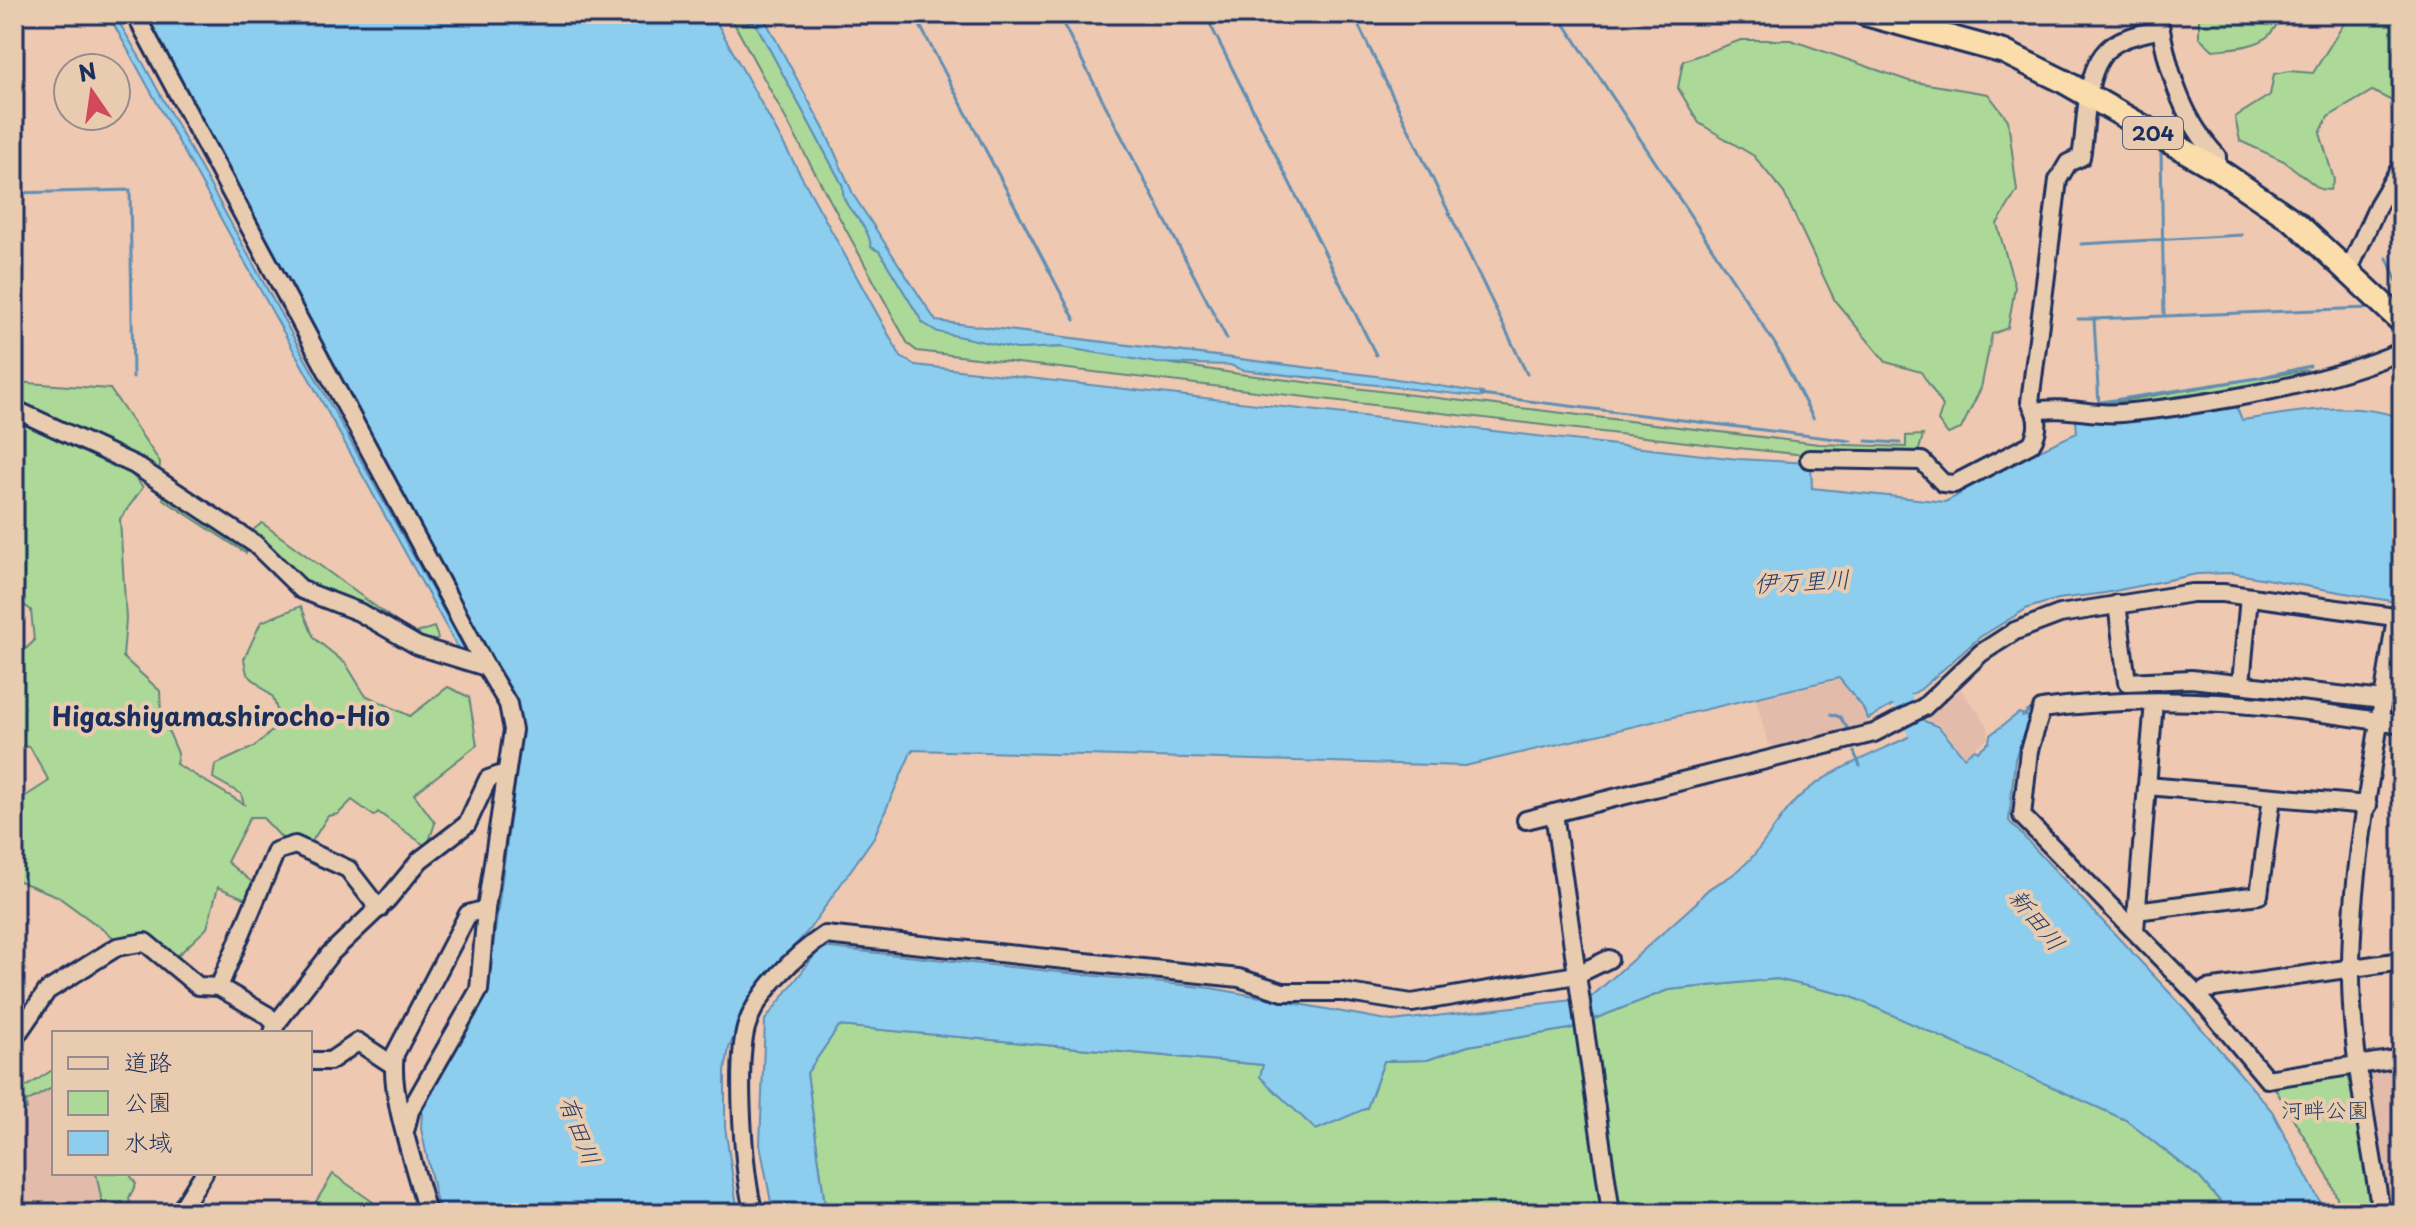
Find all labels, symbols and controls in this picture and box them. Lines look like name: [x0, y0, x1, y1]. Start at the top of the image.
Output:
north arrow: [52, 52, 132, 132]
text: N: [75, 53, 99, 89]
road number: 204: [2123, 117, 2183, 149]
water label: 伊万里川: [1753, 560, 1851, 600]
district label: Higashiyamashirocho-Hio: [52, 696, 390, 735]
water label: 新田川: [2001, 880, 2075, 958]
legend: [52, 1031, 312, 1175]
text: 道路: [124, 1043, 172, 1079]
text: 公園: [124, 1083, 172, 1119]
water label: 有田川: [551, 1090, 611, 1170]
park label: 河畔公園: [2281, 1092, 2369, 1125]
text: 水域: [124, 1123, 172, 1159]

